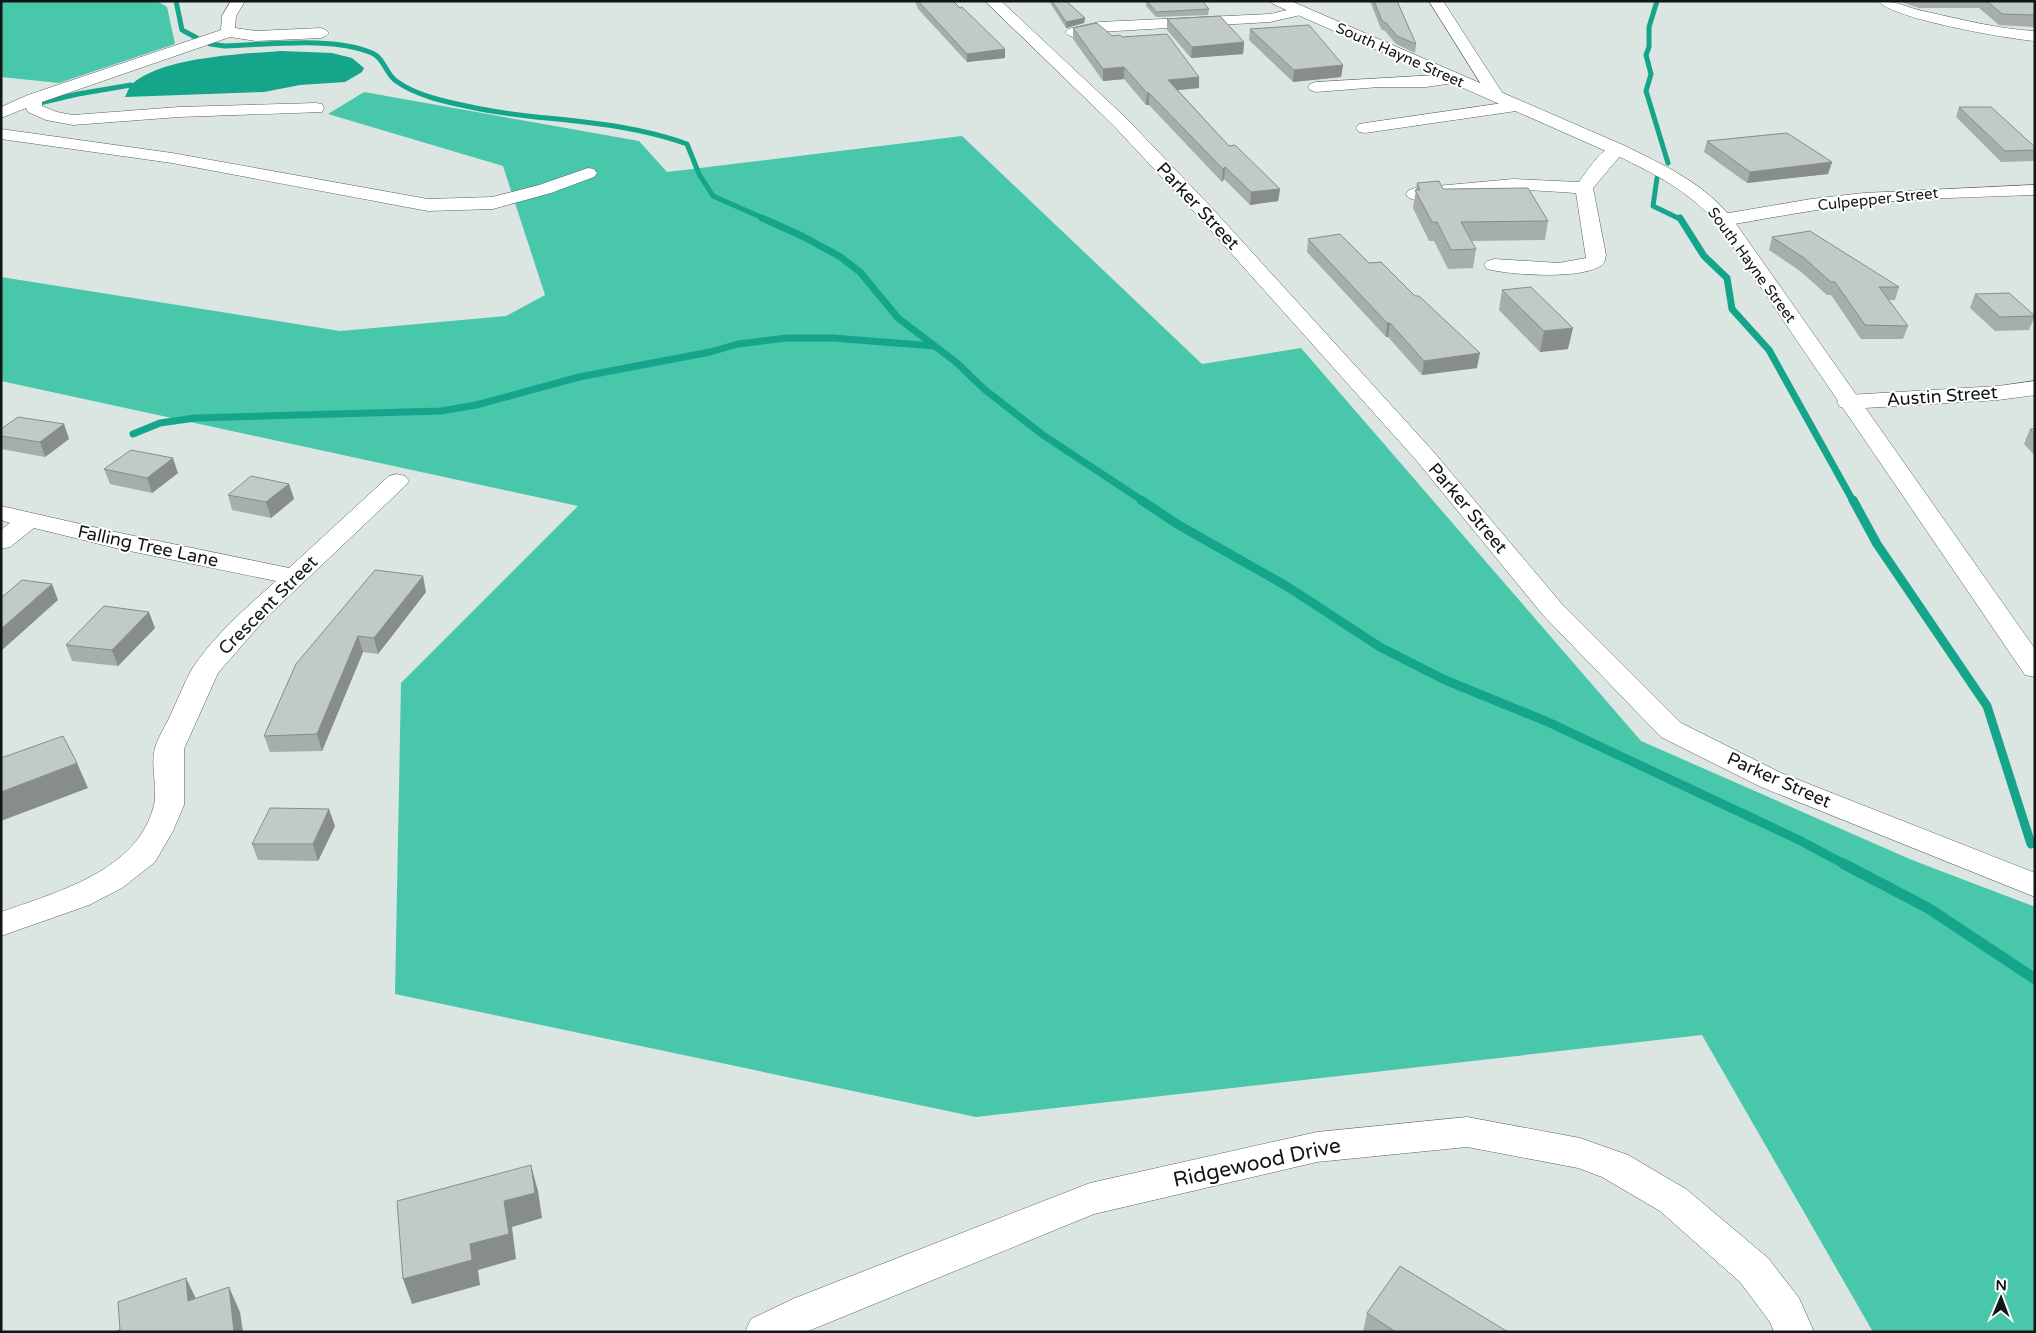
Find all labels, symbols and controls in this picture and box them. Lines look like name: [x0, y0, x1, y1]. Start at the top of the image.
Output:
street label: South Hayne Street: [1333, 19, 1467, 91]
street label: Parker Street: [1152, 158, 1244, 254]
street label: Culpepper Street: [1817, 184, 1939, 214]
street label: South Hayne Street: [1704, 204, 1800, 326]
street label: Austin Street: [1886, 381, 1998, 411]
street label: Parker Street: [1424, 458, 1512, 558]
street label: Falling Tree Lane: [76, 520, 220, 572]
street label: Crescent Street: [214, 551, 322, 659]
street label: Parker Street: [1724, 747, 1835, 813]
street label: Ridgewood Drive: [1171, 1133, 1343, 1193]
north arrow: [1976, 1273, 2026, 1323]
text: N: [1995, 1277, 2007, 1294]

